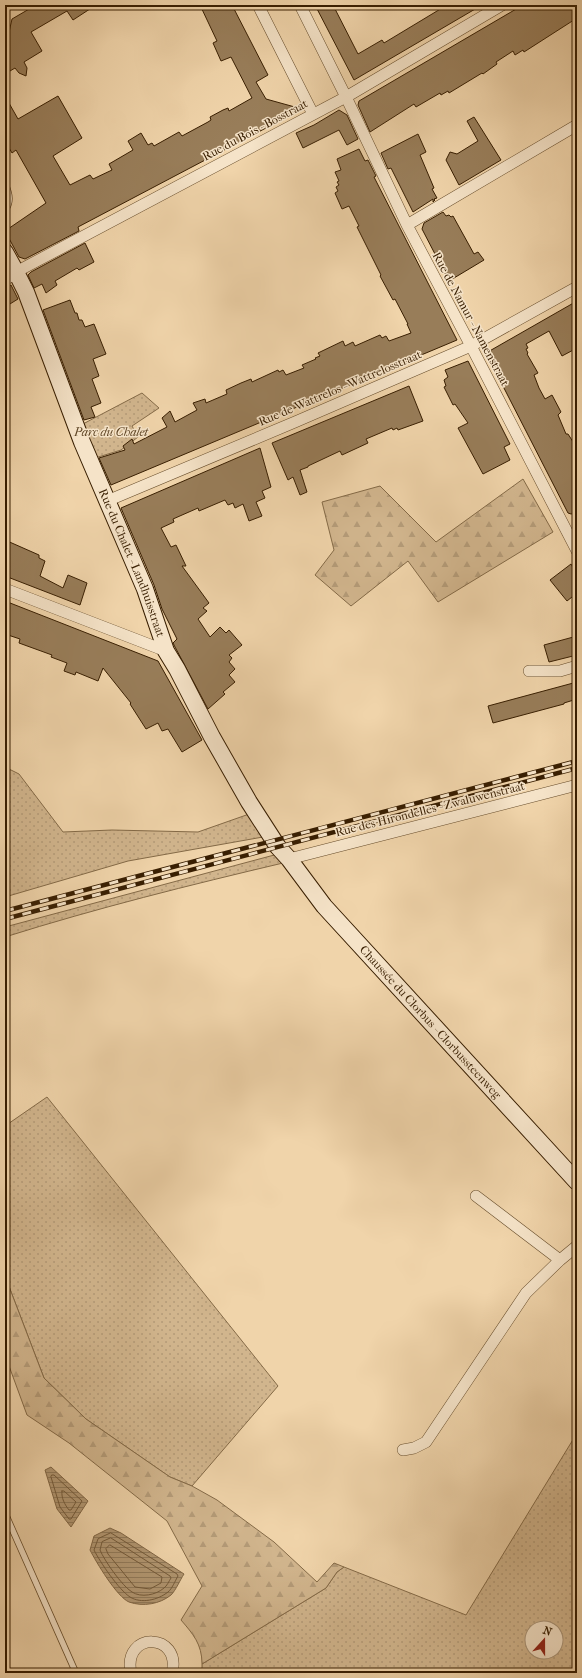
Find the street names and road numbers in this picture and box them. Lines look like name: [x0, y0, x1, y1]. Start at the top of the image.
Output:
street label: Rue du Bois - Bosstraat: [200, 96, 311, 164]
street label: Rue de Namur - Namenstraat: [430, 250, 513, 389]
street label: Rue de Wattrelos - Wattrelosstraat: [256, 347, 424, 429]
street label: Rue du Chalet - Landhuisstraat: [96, 486, 168, 639]
street label: Rue des Hirondelles - Zwaluwenstraat: [334, 778, 527, 839]
street label: Chaussée du Clorbus - Clorbussteenweg: [357, 943, 505, 1102]

